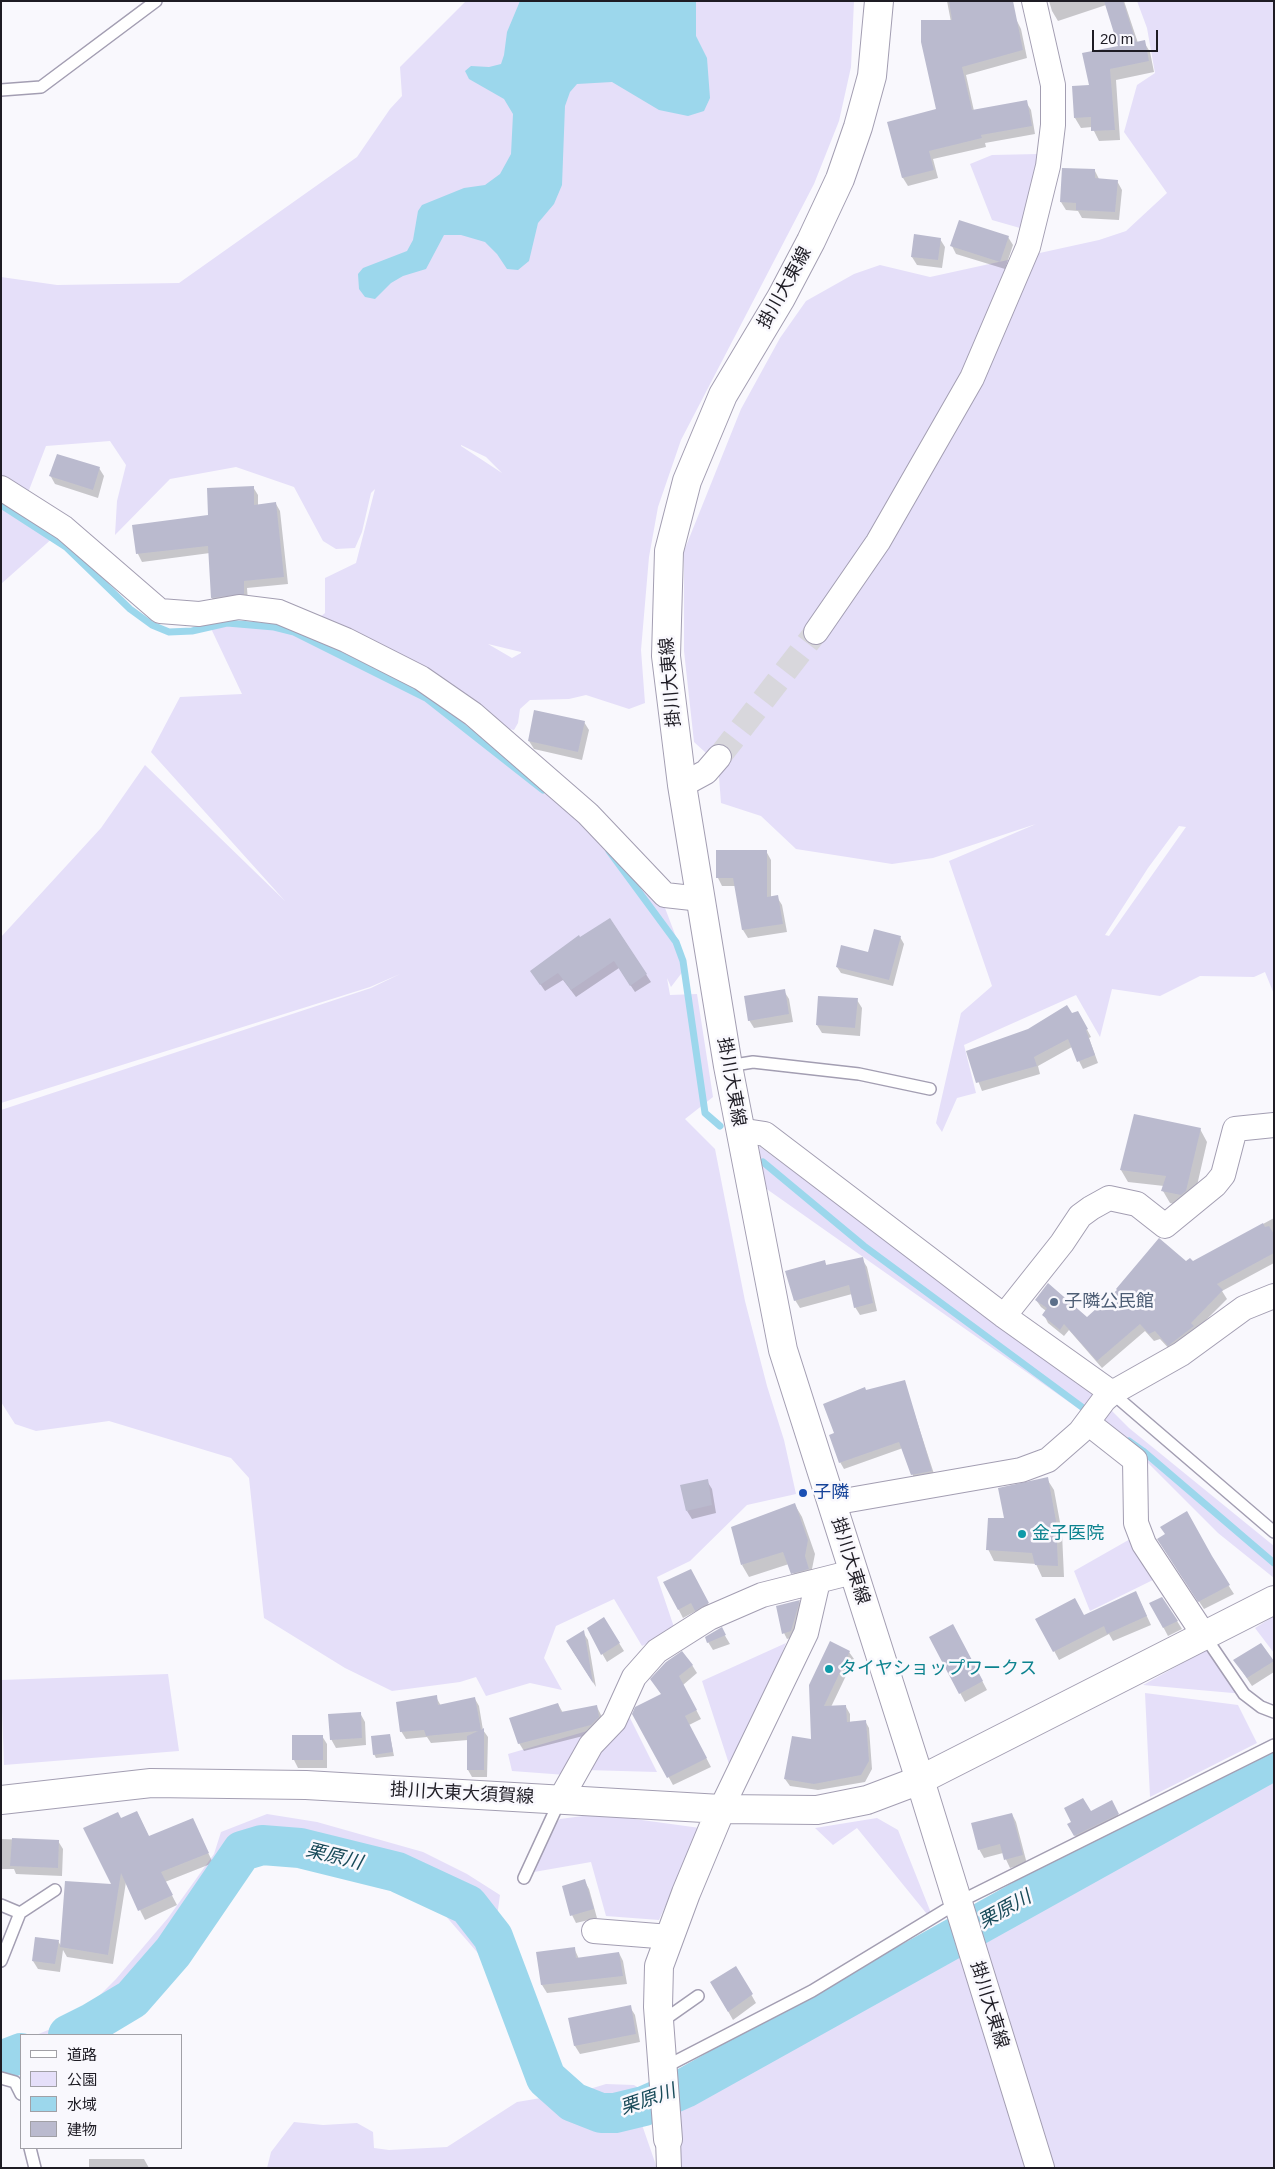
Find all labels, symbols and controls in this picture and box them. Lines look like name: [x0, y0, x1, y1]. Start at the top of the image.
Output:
scale bar: [1095, 20, 1161, 52]
text: 20 m: [1100, 30, 1133, 47]
street label: 掛川大東線: [754, 243, 816, 333]
street label: 掛川大東線: [656, 636, 686, 728]
street label: 掛川大東線: [713, 1036, 749, 1128]
place label: 子隣公民館: [1064, 1291, 1154, 1313]
marker: 子隣公民館: [1048, 1296, 1060, 1308]
place label: 子隣: [813, 1482, 849, 1504]
marker: 子隣: [797, 1487, 809, 1499]
street label: 掛川大東線: [827, 1515, 873, 1607]
place label: 金子医院: [1032, 1523, 1104, 1545]
marker: 金子医院: [1016, 1528, 1028, 1540]
place label: タイヤショップワークス: [839, 1658, 1037, 1680]
marker: タイヤショップワークス: [823, 1663, 835, 1675]
street label: 掛川大東大須賀線: [390, 1779, 534, 1809]
water label: 栗原川: [304, 1839, 364, 1875]
water label: 栗原川: [975, 1886, 1035, 1934]
street label: 掛川大東線: [966, 1959, 1012, 2051]
legend: [20, 2034, 182, 2149]
text: 道路: [67, 2046, 97, 2063]
text: 公園: [67, 2071, 97, 2088]
water label: 栗原川: [617, 2080, 679, 2120]
text: 水域: [67, 2096, 97, 2113]
text: 建物: [67, 2121, 97, 2138]

